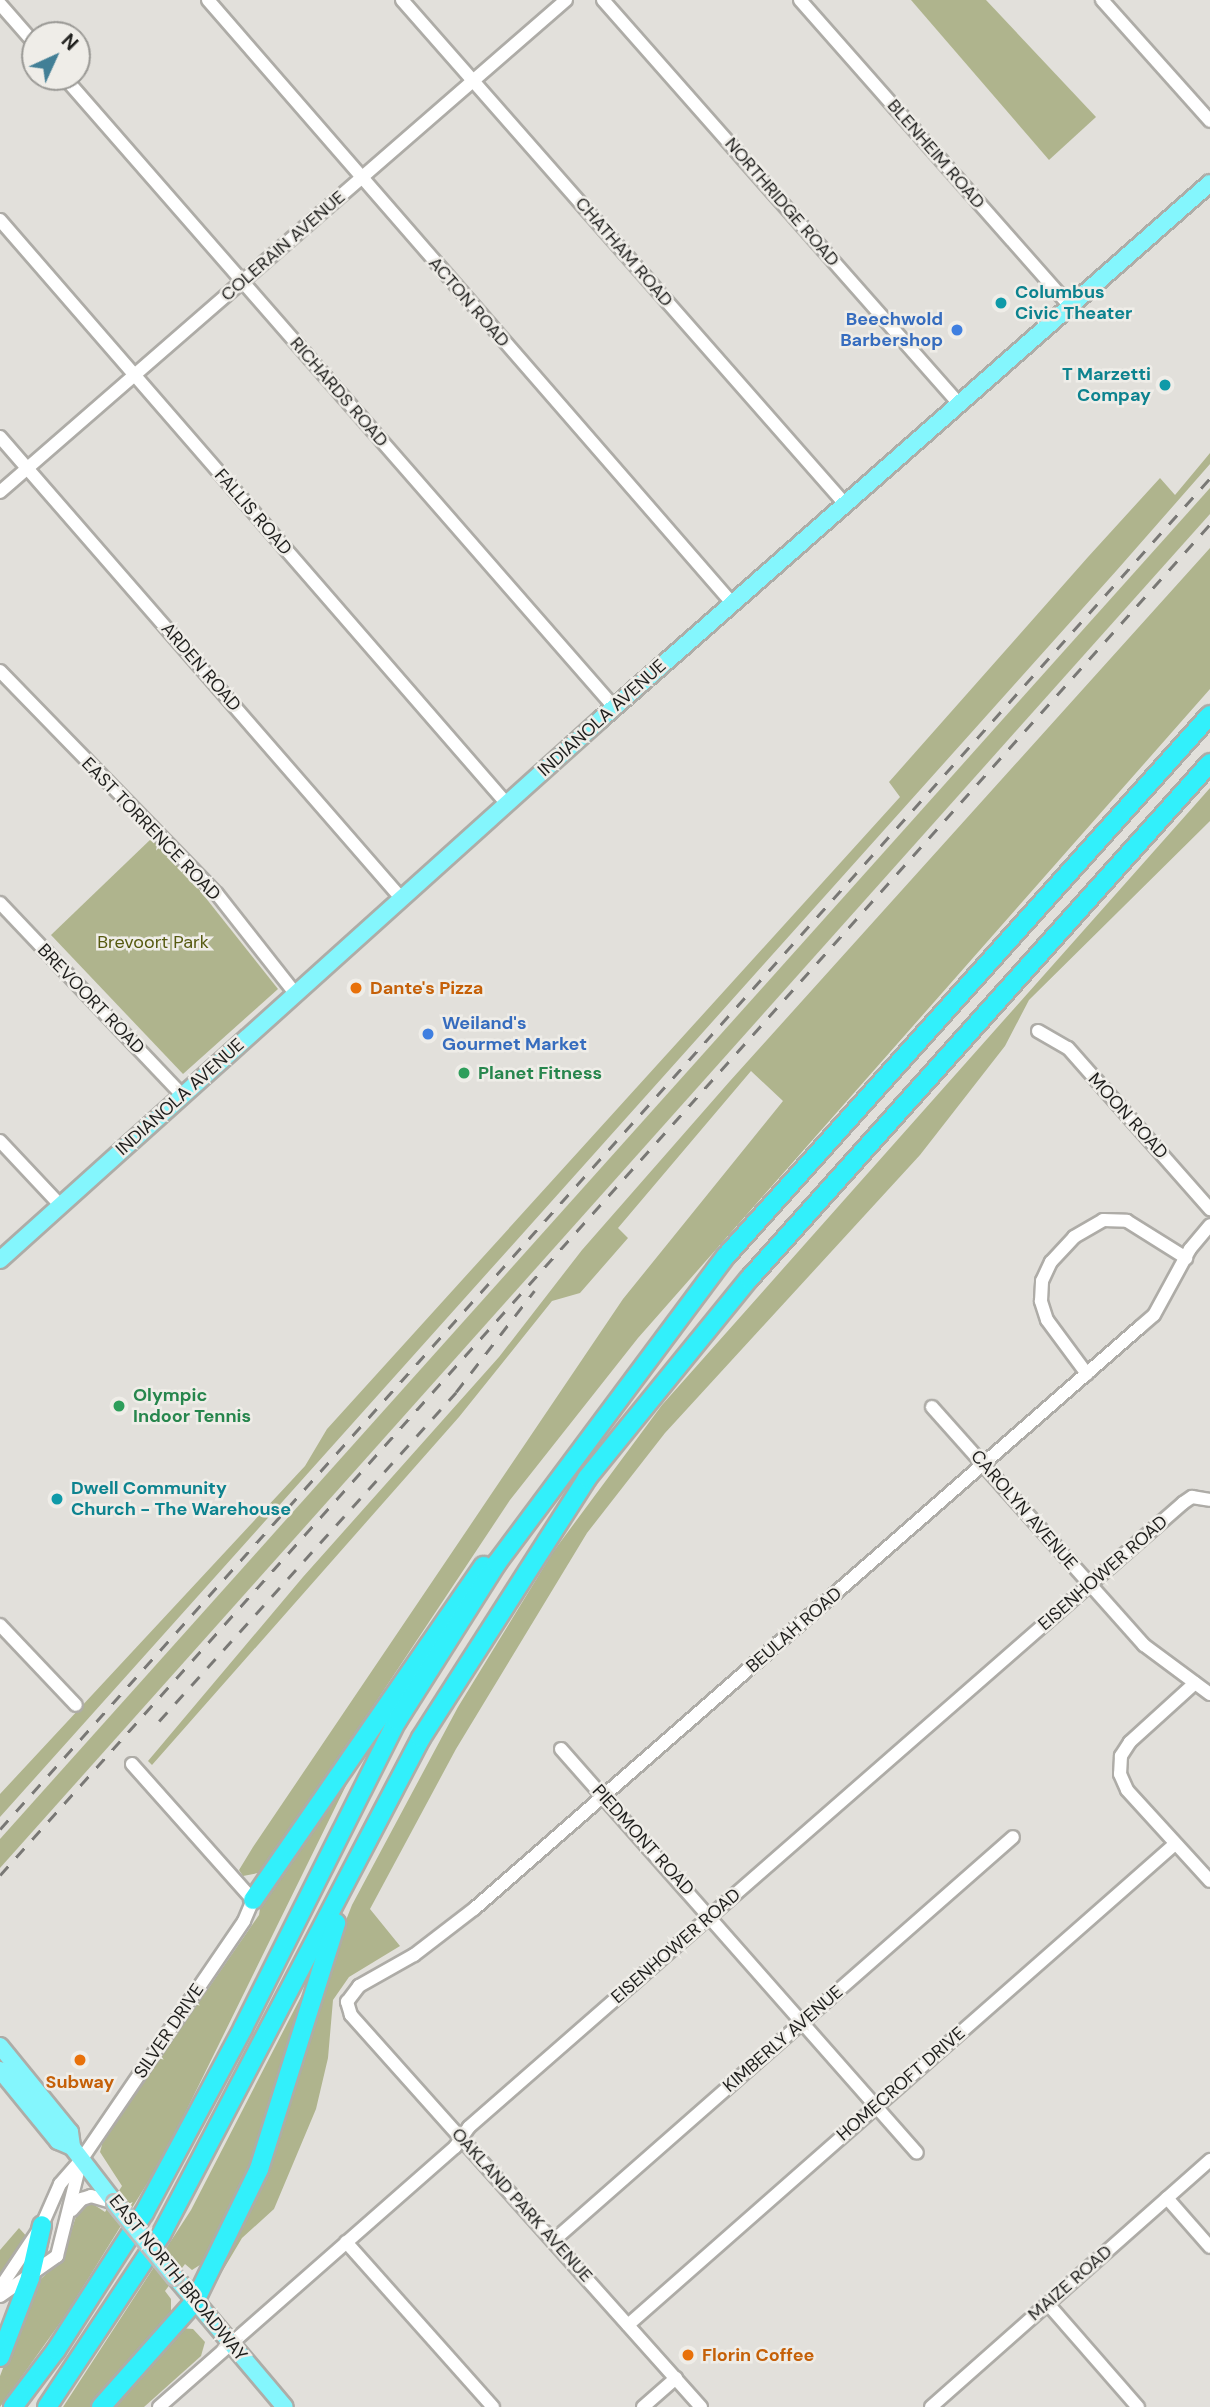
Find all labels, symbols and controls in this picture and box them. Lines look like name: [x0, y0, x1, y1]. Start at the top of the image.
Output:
north arrow: [21, 21, 91, 91]
text: N: [56, 28, 84, 56]
street label: BLENHEIM ROAD: [883, 95, 989, 213]
street label: NORTHRIDGE ROAD: [720, 133, 844, 271]
street label: COLERAIN AVENUE: [217, 186, 349, 306]
street label: CHATHAM ROAD: [571, 193, 677, 311]
street label: ACTON ROAD: [424, 252, 514, 352]
place label: Columbus Civic Theater: [1015, 282, 1132, 324]
marker: Columbus Civic Theater: [993, 295, 1009, 311]
place label: Beechwold Barbershop: [840, 309, 943, 352]
marker: Beechwold Barbershop: [949, 322, 965, 338]
street label: RICHARDS ROAD: [285, 333, 393, 451]
place label: T Marzetti Compay: [1062, 364, 1151, 406]
marker: T Marzetti Compay: [1157, 377, 1173, 393]
street label: FALLIS ROAD: [210, 465, 296, 559]
street label: ARDEN ROAD: [157, 618, 245, 716]
street label: INDIANOLA AVENUE: [534, 655, 670, 781]
street label: EAST TORRENCE ROAD: [77, 753, 225, 905]
park label: Brevoort Park: [97, 931, 209, 953]
street label: BREVOORT ROAD: [33, 939, 149, 1059]
place label: Dante's Pizza: [370, 977, 483, 999]
marker: Dante's Pizza: [348, 980, 364, 996]
place label: Weiland's Gourmet Market: [442, 1013, 587, 1056]
marker: Weiland's Gourmet Market: [420, 1026, 436, 1042]
street label: INDIANOLA AVENUE: [112, 1034, 248, 1160]
place label: Planet Fitness: [478, 1062, 602, 1084]
marker: Planet Fitness: [456, 1065, 472, 1081]
street label: MOON ROAD: [1084, 1069, 1172, 1163]
place label: Olympic Indoor Tennis: [133, 1385, 251, 1428]
marker: Olympic Indoor Tennis: [111, 1398, 127, 1414]
street label: CAROLYN AVENUE: [966, 1446, 1082, 1574]
place label: Dwell Community Church - The Warehouse: [71, 1478, 291, 1520]
marker: Dwell Community Church - The Warehouse: [49, 1491, 65, 1507]
street label: EISENHOWER ROAD: [1034, 1511, 1172, 1635]
street label: BEULAH ROAD: [742, 1583, 846, 1677]
street label: PIEDMONT ROAD: [588, 1780, 698, 1900]
street label: EISENHOWER ROAD: [607, 1884, 745, 2008]
street label: SILVER DRIVE: [130, 1980, 208, 2082]
street label: KIMBERLY AVENUE: [719, 1981, 847, 2097]
street label: HOMECROFT DRIVE: [832, 2022, 970, 2146]
marker: Subway: [72, 2052, 88, 2068]
place label: Subway: [46, 2071, 114, 2093]
street label: OAKLAND PARK AVENUE: [447, 2123, 597, 2287]
street label: EAST NORTH BROADWAY: [104, 2191, 252, 2365]
street label: MAIZE ROAD: [1024, 2241, 1116, 2325]
place label: Florin Coffee: [702, 2344, 814, 2366]
marker: Florin Coffee: [680, 2347, 696, 2363]

